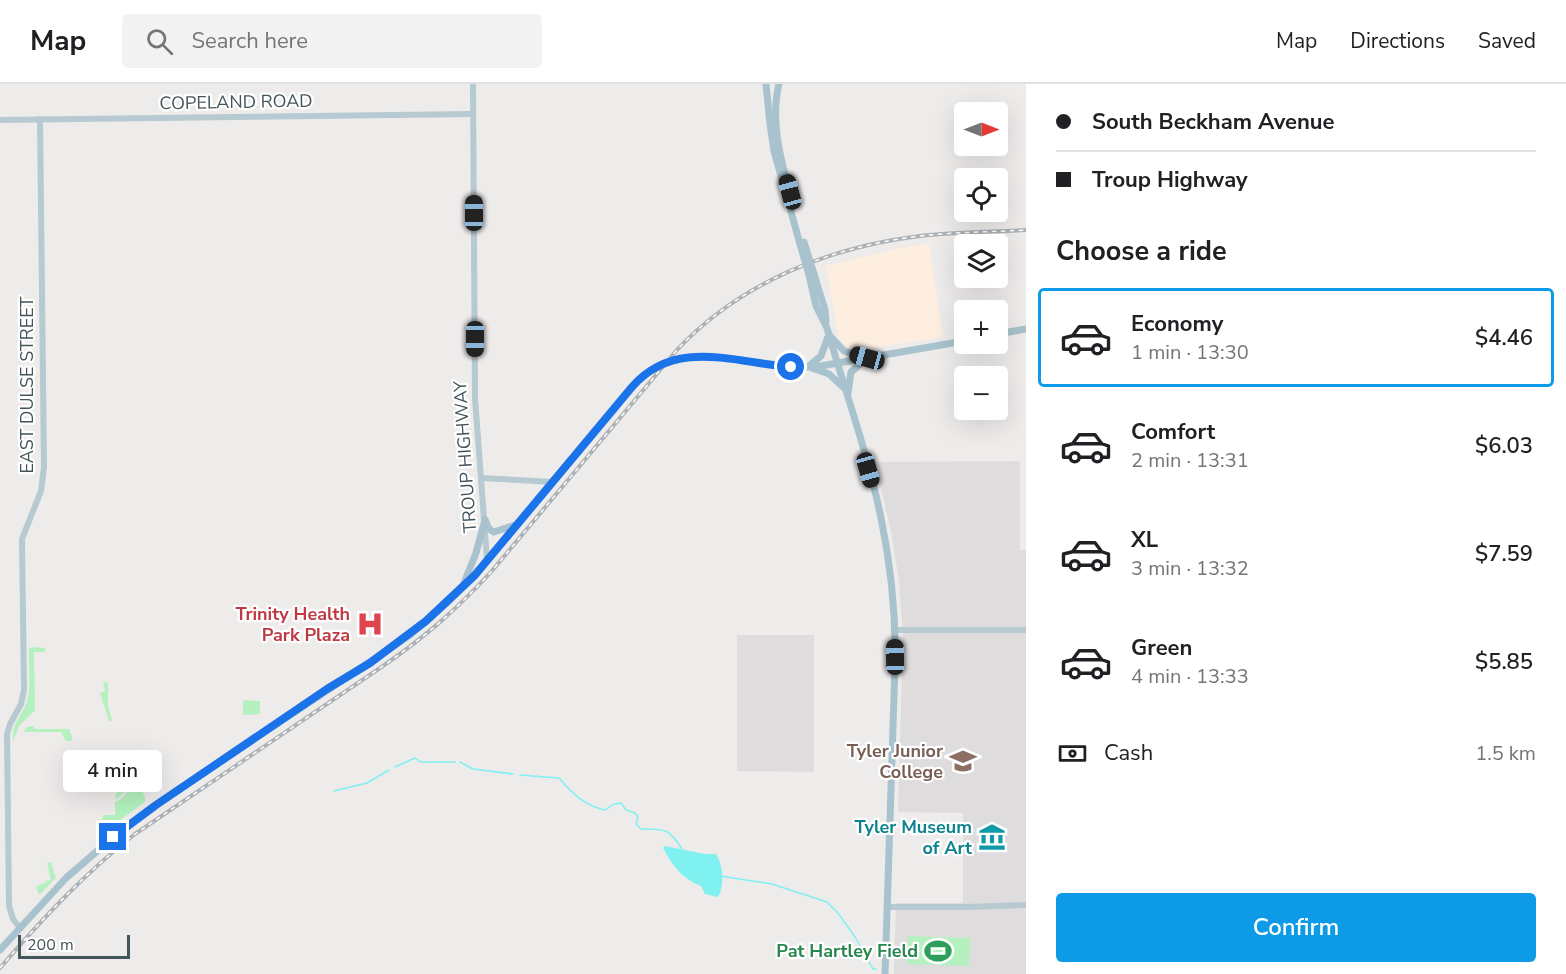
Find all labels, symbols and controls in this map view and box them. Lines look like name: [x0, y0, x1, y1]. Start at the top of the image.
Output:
search box: [122, 14, 542, 68]
text: Map: [30, 22, 86, 60]
icon: search: [143, 25, 176, 58]
text: Search here: [191, 26, 308, 56]
text: Map: [1276, 27, 1317, 55]
text: Directions: [1350, 27, 1445, 55]
text: Saved: [1478, 27, 1536, 55]
street label: COPELAND ROAD: [159, 89, 313, 115]
north arrow: [954, 102, 1008, 156]
map controls: [954, 102, 1008, 420]
text: South Beckham Avenue: [1092, 107, 1335, 137]
text: Troup Highway: [1092, 165, 1248, 195]
button: locate: [954, 168, 1008, 222]
car: [777, 172, 803, 212]
car: [465, 195, 483, 231]
text: Choose a ride: [1056, 233, 1227, 270]
button: layers: [954, 234, 1008, 288]
street label: EAST DULSE STREET: [15, 296, 39, 473]
button: +: [954, 300, 1008, 354]
text: Economy: [1131, 309, 1223, 339]
icon: car: [1059, 311, 1113, 365]
car: [466, 321, 484, 357]
text: $4.46: [1475, 323, 1533, 353]
text: 1 min · 13:30: [1131, 339, 1249, 366]
car: [847, 344, 887, 372]
route start: [777, 353, 804, 380]
button: −: [954, 366, 1008, 420]
street label: TROUP HIGHWAY: [448, 380, 482, 534]
text: Comfort: [1131, 417, 1215, 447]
icon: car: [1059, 419, 1113, 473]
text: $6.03: [1475, 431, 1533, 461]
text: 2 min · 13:31: [1131, 447, 1249, 474]
car: [854, 450, 882, 490]
text: XL: [1131, 525, 1158, 555]
icon: car: [1059, 527, 1113, 581]
text: $7.59: [1475, 539, 1533, 569]
text: 3 min · 13:32: [1131, 555, 1249, 582]
place label: Trinity Health Park Plaza: [236, 602, 350, 647]
hospital icon: Trinity Health Park Plaza: [355, 609, 385, 639]
text: Green: [1131, 633, 1192, 663]
icon: car: [1059, 635, 1113, 689]
car: [886, 639, 904, 675]
text: $5.85: [1475, 647, 1533, 677]
text: 4 min · 13:33: [1131, 663, 1249, 690]
icon: cash: [1056, 737, 1089, 770]
text: Cash: [1104, 738, 1153, 768]
place label: Tyler Junior College: [847, 739, 943, 784]
text: 1.5 km: [1475, 740, 1536, 767]
school or university icon: Tyler Junior College: [948, 746, 978, 776]
callout: 4 min: [63, 750, 162, 792]
text: 4 min: [87, 757, 138, 784]
place label: Tyler Museum of Art: [854, 815, 972, 860]
museum icon: Tyler Museum of Art: [977, 822, 1007, 852]
route end: [99, 823, 126, 850]
button: Confirm: [1056, 893, 1536, 962]
scale bar: [18, 932, 130, 960]
text: 200 m: [27, 934, 74, 956]
sports icon: Pat Hartley Field: [923, 936, 953, 966]
place label: Pat Hartley Field: [776, 939, 918, 963]

